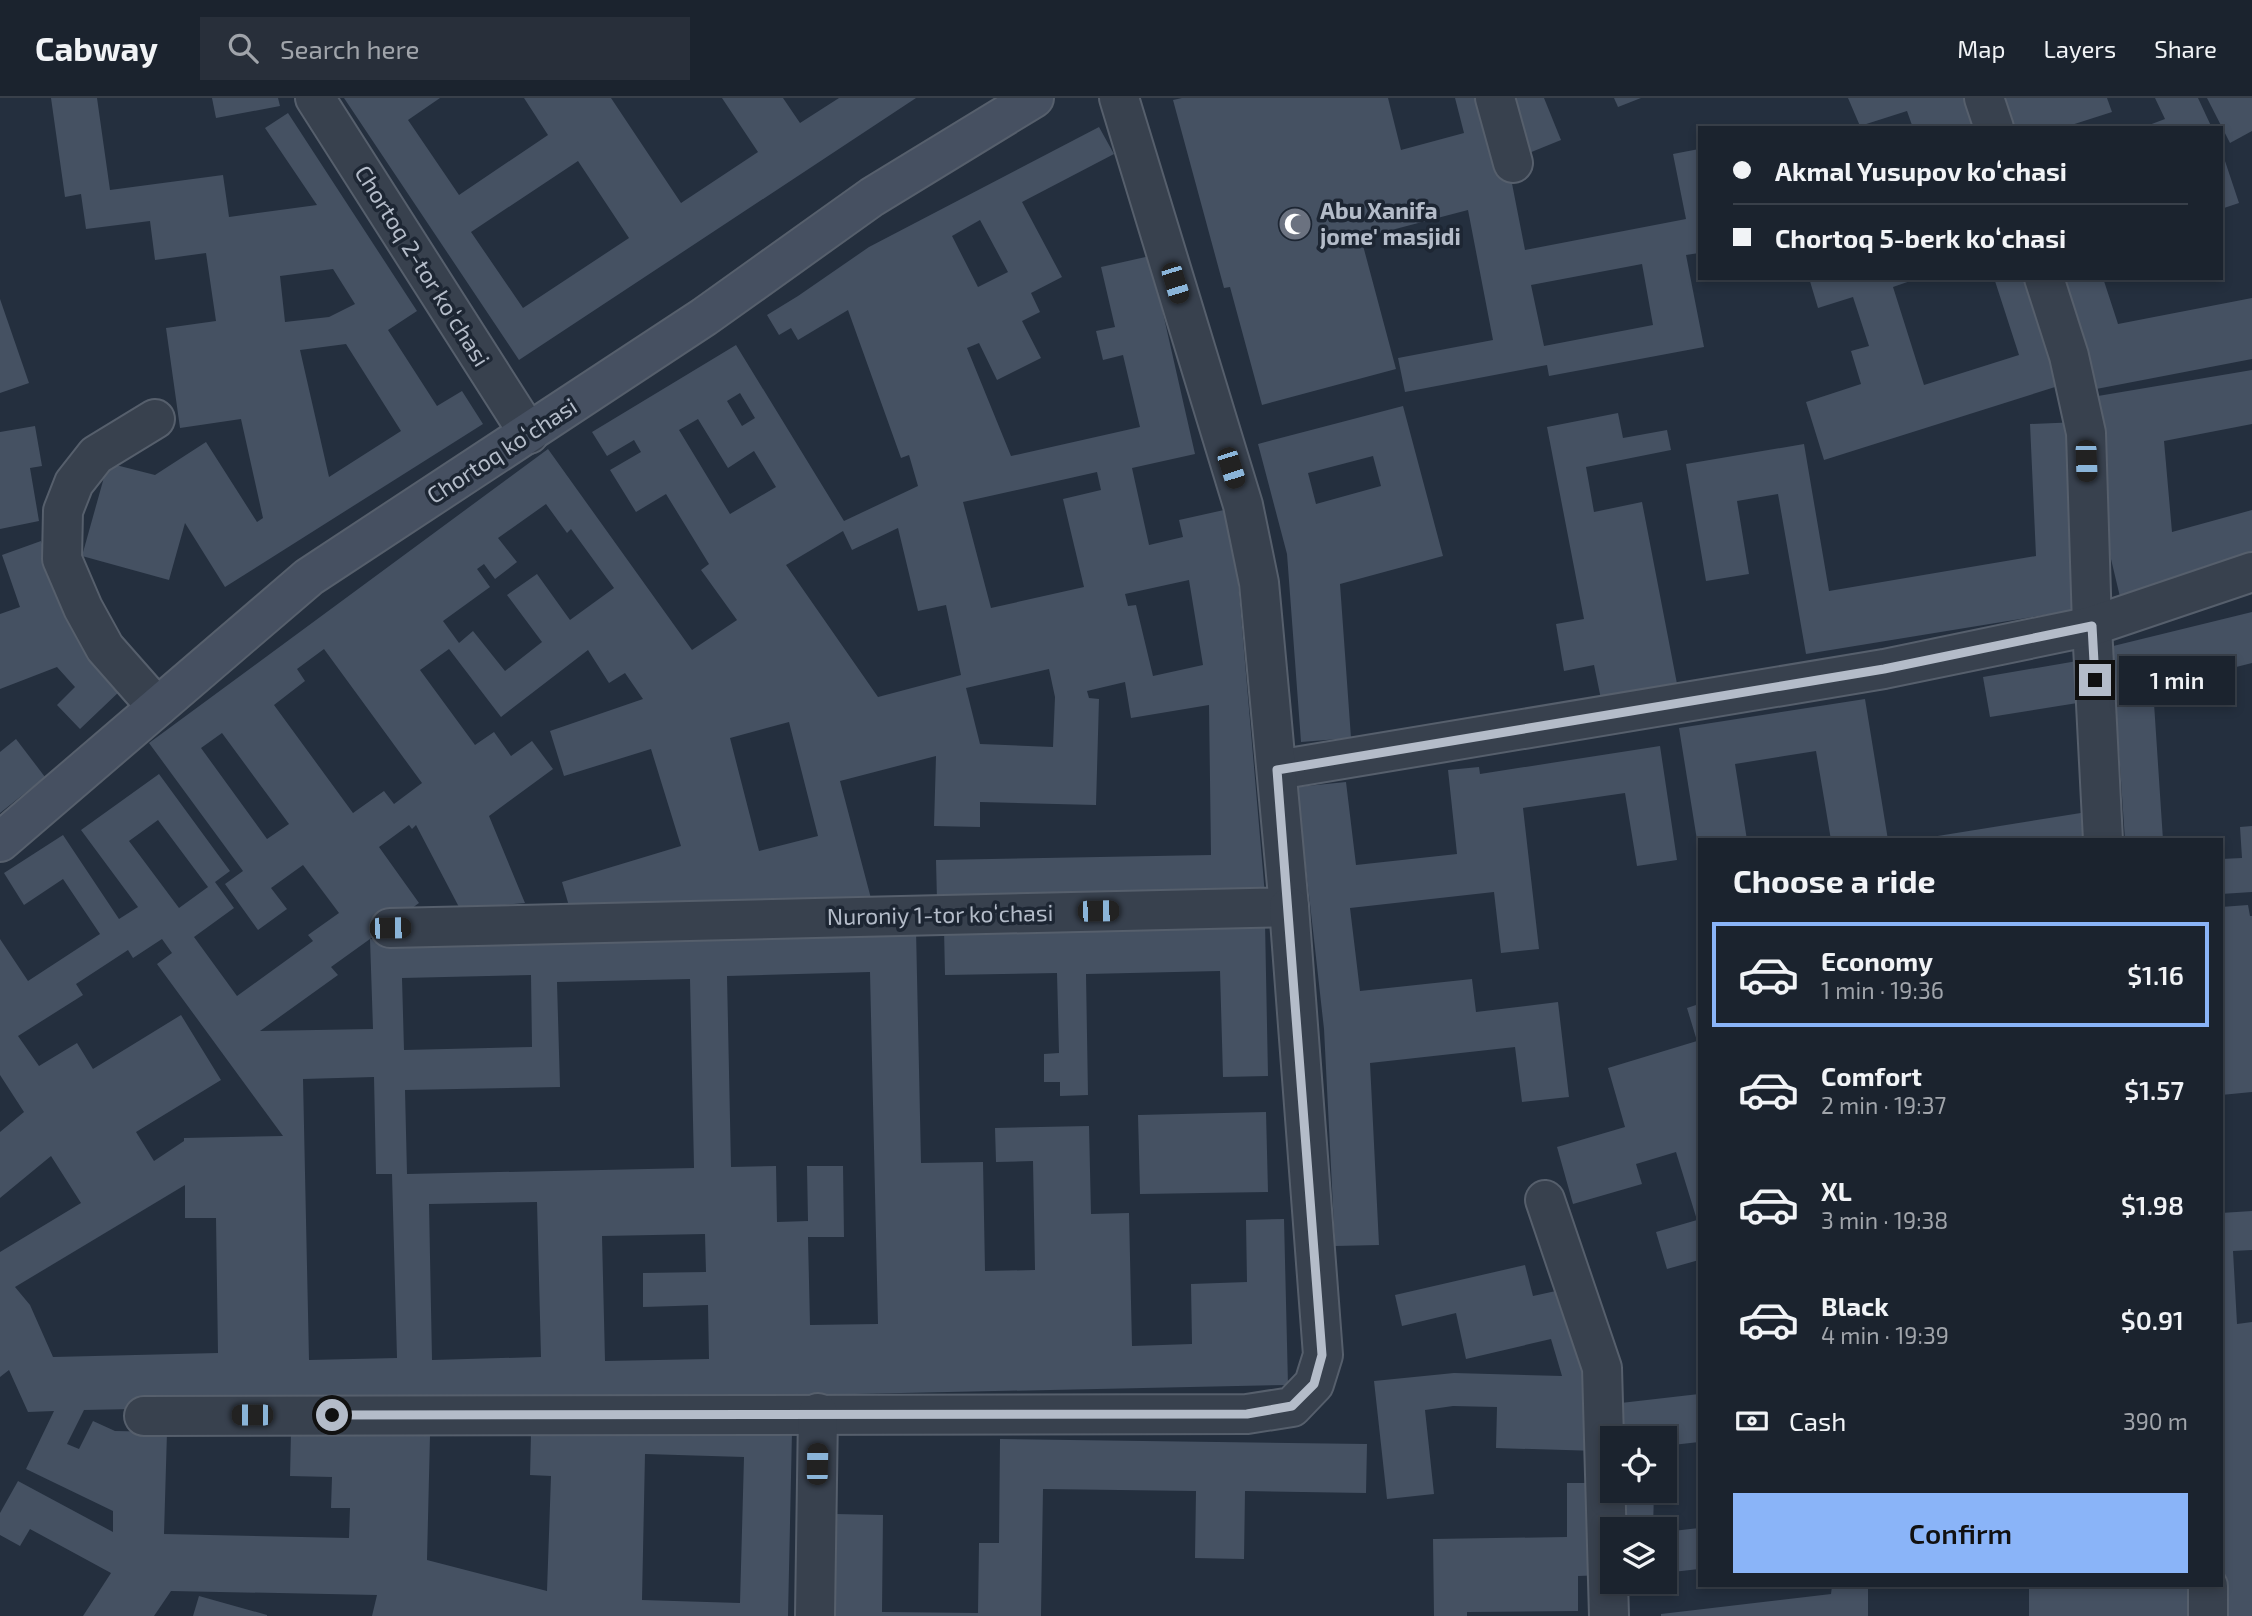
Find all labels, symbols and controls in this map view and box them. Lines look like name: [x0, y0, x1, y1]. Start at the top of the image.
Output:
search box: [200, 17, 690, 80]
text: Cabway: [35, 28, 158, 68]
icon: search: [224, 29, 262, 67]
text: Search here: [280, 33, 420, 64]
text: Map: [1957, 34, 2005, 63]
text: Layers: [2043, 34, 2116, 63]
text: Share: [2154, 34, 2217, 63]
text: Akmal Yusupov koʻchasi: [1775, 155, 2067, 186]
street label: Chortoq 2-tor koʻchasi: [350, 160, 496, 371]
place label: Abu Xanifa jome' masjidi: [1320, 196, 1461, 250]
mosque icon: Abu Xanifa jome' masjidi: [1276, 205, 1314, 243]
text: Chortoq 5-berk koʻchasi: [1775, 222, 2066, 253]
car: [1159, 260, 1192, 306]
street label: Chortoq koʻchasi: [421, 391, 582, 509]
car: [2075, 440, 2098, 482]
car: [1215, 445, 1248, 491]
callout: 1 min: [2120, 656, 2235, 704]
route end: [2079, 664, 2111, 696]
text: 1 min: [2150, 666, 2204, 694]
text: Choose a ride: [1733, 861, 1936, 899]
street label: Nuroniy 1-tor koʻchasi: [827, 898, 1053, 930]
car: [1077, 900, 1120, 922]
car: [369, 917, 412, 939]
icon: car: [1737, 943, 1800, 1006]
text: Economy: [1821, 945, 1933, 976]
text: $1.16: [2127, 959, 2184, 990]
text: 1 min · 19:36: [1821, 976, 1944, 1004]
icon: car: [1737, 1058, 1800, 1121]
text: Comfort: [1821, 1060, 1922, 1091]
text: $1.57: [2124, 1074, 2184, 1105]
text: 2 min · 19:37: [1821, 1091, 1946, 1119]
icon: car: [1737, 1173, 1800, 1236]
text: XL: [1821, 1175, 1852, 1206]
text: $1.98: [2121, 1189, 2184, 1220]
text: 3 min · 19:38: [1821, 1206, 1948, 1234]
icon: car: [1737, 1288, 1800, 1351]
text: Black: [1821, 1290, 1889, 1321]
text: $0.91: [2121, 1304, 2184, 1335]
text: 4 min · 19:39: [1821, 1321, 1949, 1349]
route start: [316, 1399, 348, 1431]
icon: cash: [1733, 1402, 1771, 1440]
car: [232, 1405, 274, 1426]
text: Cash: [1789, 1405, 1846, 1436]
text: 390 m: [2123, 1407, 2188, 1435]
map controls: [1600, 1426, 1677, 1594]
button: locate: [1600, 1426, 1677, 1503]
car: [807, 1443, 828, 1485]
button: Confirm: [1733, 1493, 2188, 1573]
button: layers: [1600, 1517, 1677, 1594]

